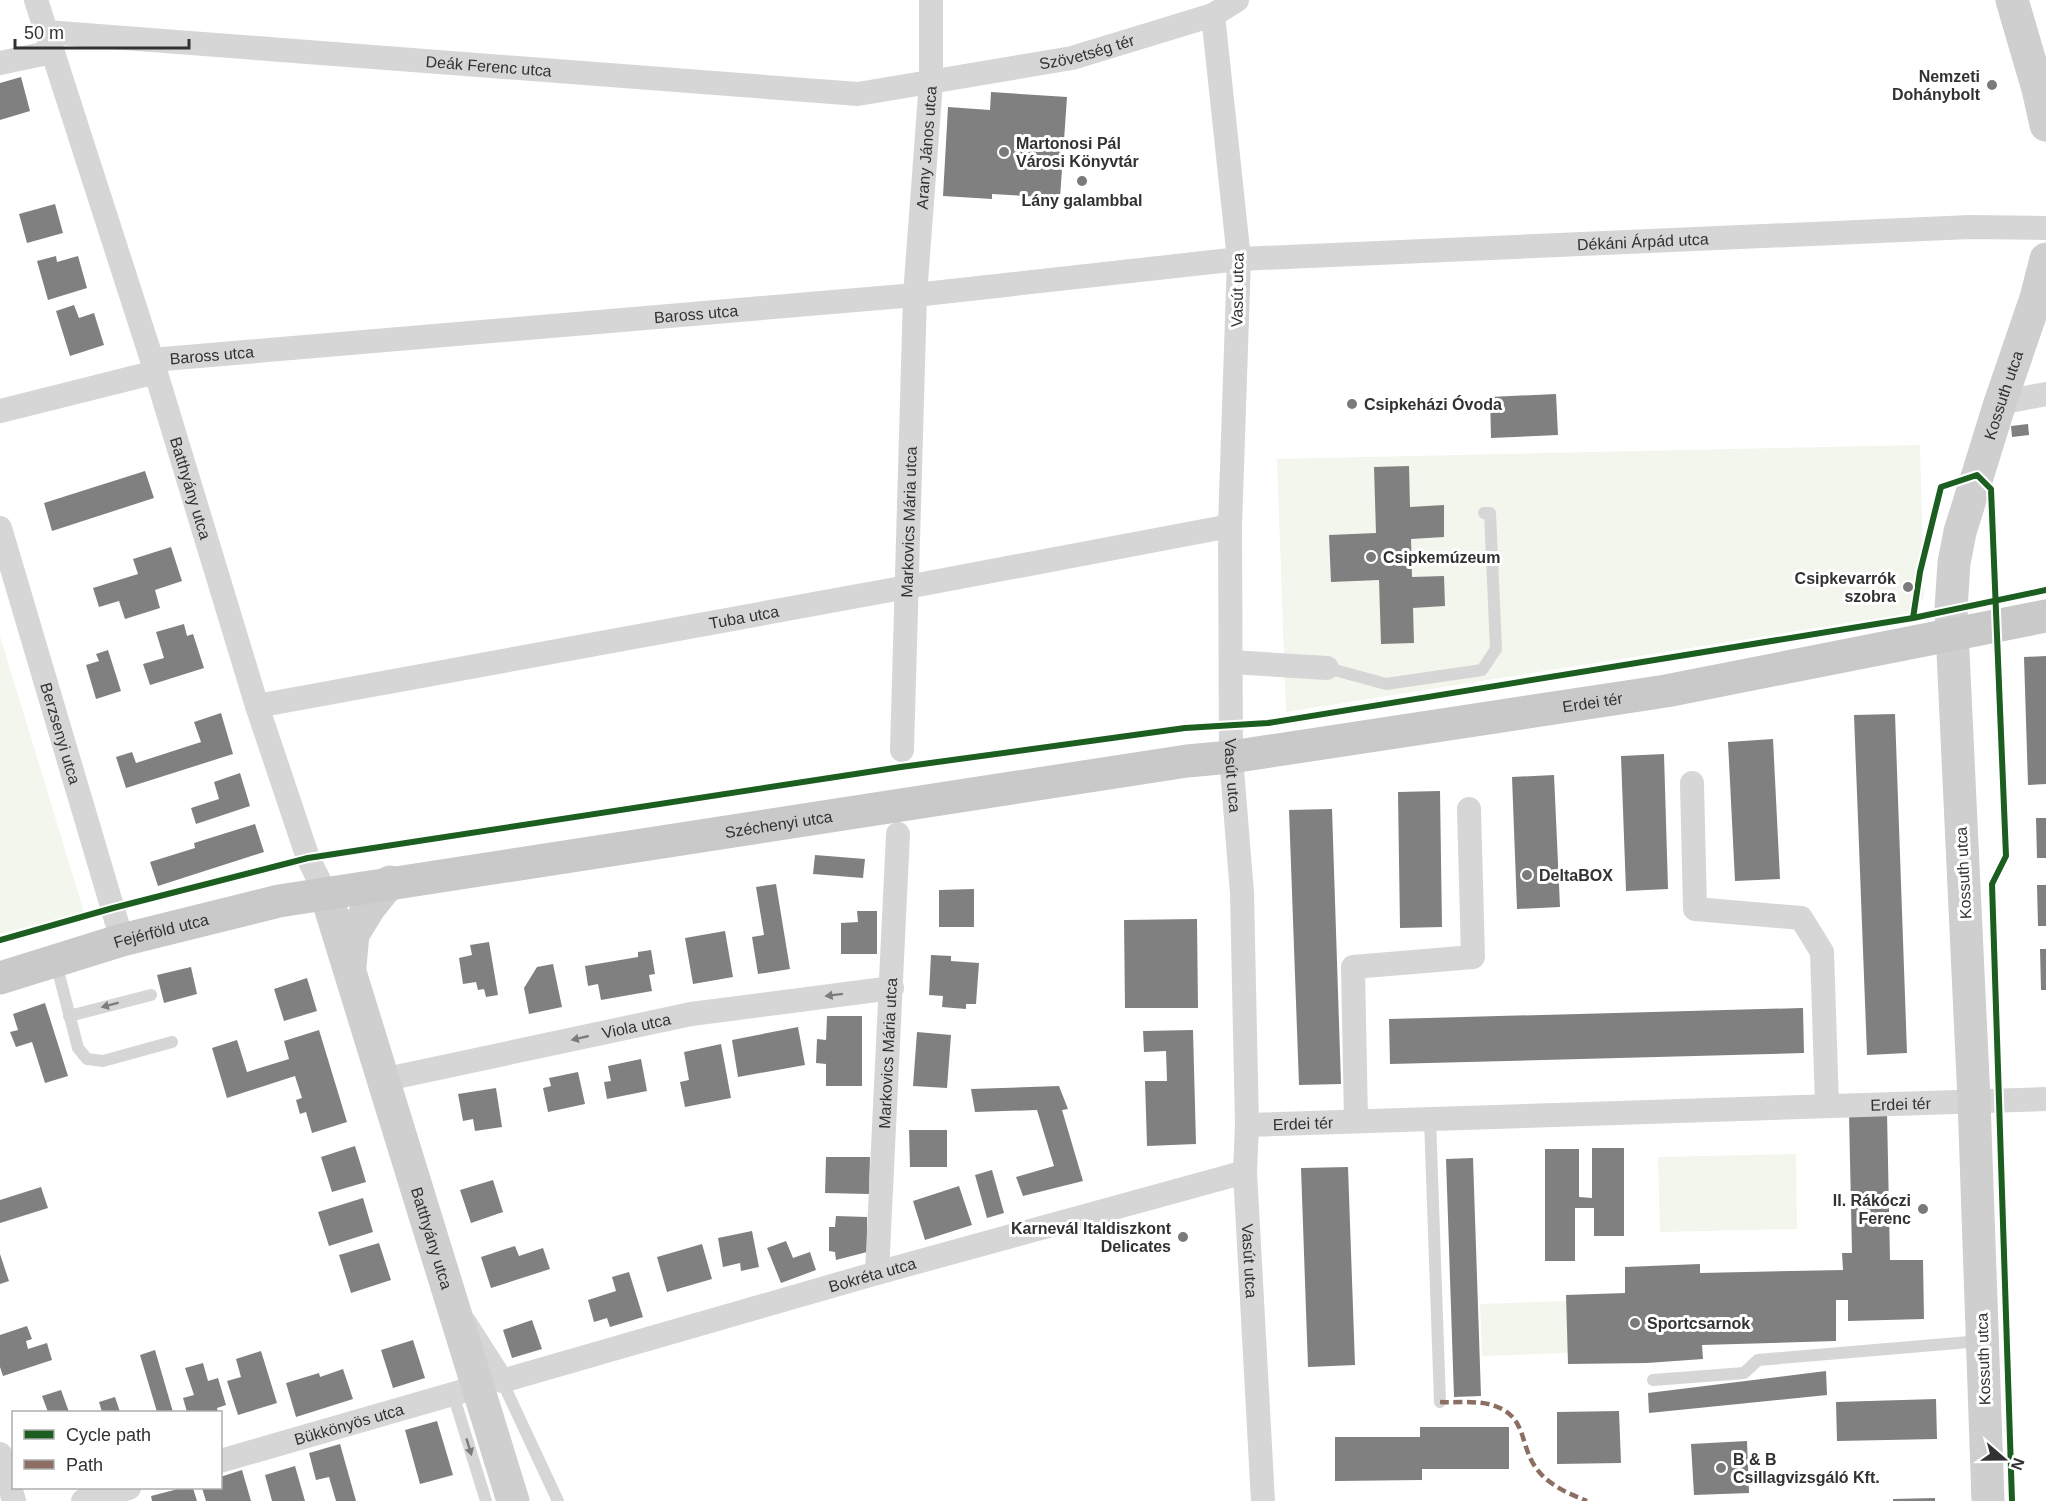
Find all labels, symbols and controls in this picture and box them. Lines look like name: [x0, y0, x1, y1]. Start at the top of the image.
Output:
scale bar: [15, 12, 189, 50]
text: 50 m: [24, 23, 64, 43]
street label: Szövetség tér: [1038, 31, 1137, 72]
street label: Deák Ferenc utca: [425, 53, 552, 80]
place label: Nemzeti Dohánybolt: [1892, 68, 1981, 103]
marker: Nemzeti Dohánybolt: [1985, 78, 1999, 92]
street label: Arany János utca: [913, 85, 940, 210]
place label: Martonosi Pál Városi Könyvtár: [1016, 135, 1139, 170]
marker: Martonosi Pál Városi Könyvtár: [997, 145, 1011, 159]
marker: Lány galambbal: [1075, 174, 1089, 188]
place label: Lány galambbal: [1022, 192, 1142, 209]
street label: Dékáni Árpád utca: [1577, 230, 1709, 253]
street label: Vasút utca: [1228, 253, 1247, 327]
street label: Baross utca: [653, 302, 739, 326]
street label: Baross utca: [169, 343, 255, 367]
street label: Kossuth utca: [1981, 349, 2026, 442]
place label: Csipkeházi Óvoda: [1364, 395, 1502, 413]
marker: Csipkeházi Óvoda: [1345, 397, 1359, 411]
street label: Batthyány utca: [167, 435, 214, 541]
street label: Markovics Mária utca: [898, 446, 920, 598]
place label: Csipkemúzeum: [1383, 549, 1500, 566]
marker: Csipkemúzeum: [1364, 550, 1378, 564]
place label: Csipkevarrók szobra: [1795, 570, 1896, 605]
marker: Csipkevarrók szobra: [1901, 580, 1915, 594]
street label: Tuba utca: [708, 603, 780, 632]
street label: Berzsenyi utca: [37, 681, 83, 786]
street label: Erdei tér: [1561, 690, 1624, 716]
street label: Vasút utca: [1222, 738, 1243, 813]
street label: Széchenyi utca: [724, 808, 834, 841]
street label: Kossuth utca: [1953, 826, 1974, 920]
place label: DeltaBOX: [1539, 867, 1613, 884]
marker: DeltaBOX: [1520, 868, 1534, 882]
street label: Fejérföld utca: [112, 911, 210, 951]
street label: Markovics Mária utca: [876, 977, 900, 1129]
one-way arrow: [824, 990, 843, 1000]
one-way arrow: [101, 1001, 119, 1011]
street label: Viola utca: [600, 1011, 672, 1042]
one-way arrow: [570, 1034, 589, 1044]
street label: Erdei tér: [1870, 1095, 1932, 1114]
street label: Erdei tér: [1272, 1114, 1334, 1133]
street label: Batthyány utca: [408, 1185, 455, 1291]
place label: II. Rákóczi Ferenc: [1833, 1192, 1911, 1227]
marker: II. Rákóczi Ferenc: [1916, 1202, 1930, 1216]
place label: Karnevál Italdiszkont Delicates: [1011, 1220, 1172, 1255]
street label: Vasút utca: [1239, 1223, 1260, 1299]
marker: Karnevál Italdiszkont Delicates: [1176, 1230, 1190, 1244]
street label: Bokréta utca: [827, 1255, 918, 1295]
street label: Kossuth utca: [1973, 1312, 1994, 1406]
place label: Sportcsarnok: [1647, 1315, 1750, 1332]
marker: Sportcsarnok: [1628, 1316, 1642, 1330]
street label: Bükkönyös utca: [292, 1401, 406, 1448]
legend: [12, 1411, 222, 1489]
text: Cycle path: [66, 1425, 151, 1445]
north arrow: [1974, 1429, 2034, 1489]
one-way arrow: [465, 1438, 474, 1456]
place label: B & B Csillagvizsgáló Kft.: [1733, 1451, 1880, 1486]
text: Path: [66, 1455, 103, 1475]
text: N: [2008, 1456, 2028, 1472]
marker: B & B Csillagvizsgáló Kft.: [1714, 1461, 1728, 1475]

